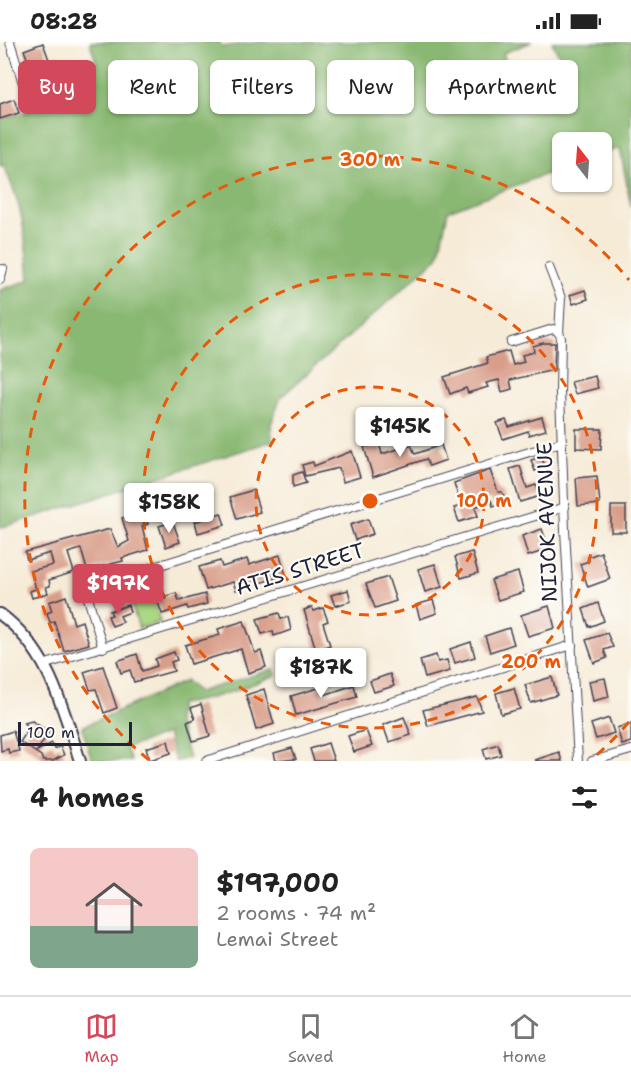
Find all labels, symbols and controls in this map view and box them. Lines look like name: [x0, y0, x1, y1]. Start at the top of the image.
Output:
text: 08:28: [30, 7, 97, 36]
chip: Buy: [18, 60, 96, 114]
chip: Rent: [108, 60, 198, 114]
chip: Filters: [210, 60, 315, 114]
chip: New: [327, 60, 414, 114]
chip: Apartment: [426, 60, 578, 114]
north arrow: [552, 132, 612, 192]
map controls: [552, 132, 612, 192]
text: 300 m: [340, 148, 401, 172]
pin: $145K: [358, 407, 442, 458]
text: $145K: [369, 413, 431, 439]
street label: NIJOK AVENUE: [530, 441, 564, 603]
pin: $158K: [127, 483, 211, 534]
text: $158K: [138, 489, 200, 515]
text: 100 m: [456, 489, 512, 513]
centre of rings: [360, 491, 380, 511]
street label: ATIS STREET: [232, 536, 368, 602]
pin: $197K: [76, 564, 160, 615]
text: $197K: [86, 570, 150, 596]
pin: $187K: [279, 648, 363, 699]
text: 200 m: [501, 650, 562, 674]
text: $187K: [289, 654, 353, 680]
scale bar: [18, 719, 132, 746]
text: 100 m: [27, 722, 75, 743]
text: 4 homes: [30, 780, 144, 815]
icon: filters: [568, 781, 601, 814]
text: $197,000: [216, 865, 339, 900]
icon: home: [78, 872, 150, 944]
text: 2 rooms · 74 m²: [216, 900, 376, 926]
text: Lemai Street: [216, 926, 339, 952]
tab: Map: [85, 1010, 119, 1067]
tab: Saved: [288, 1010, 333, 1067]
tab: Home: [502, 1010, 546, 1067]

